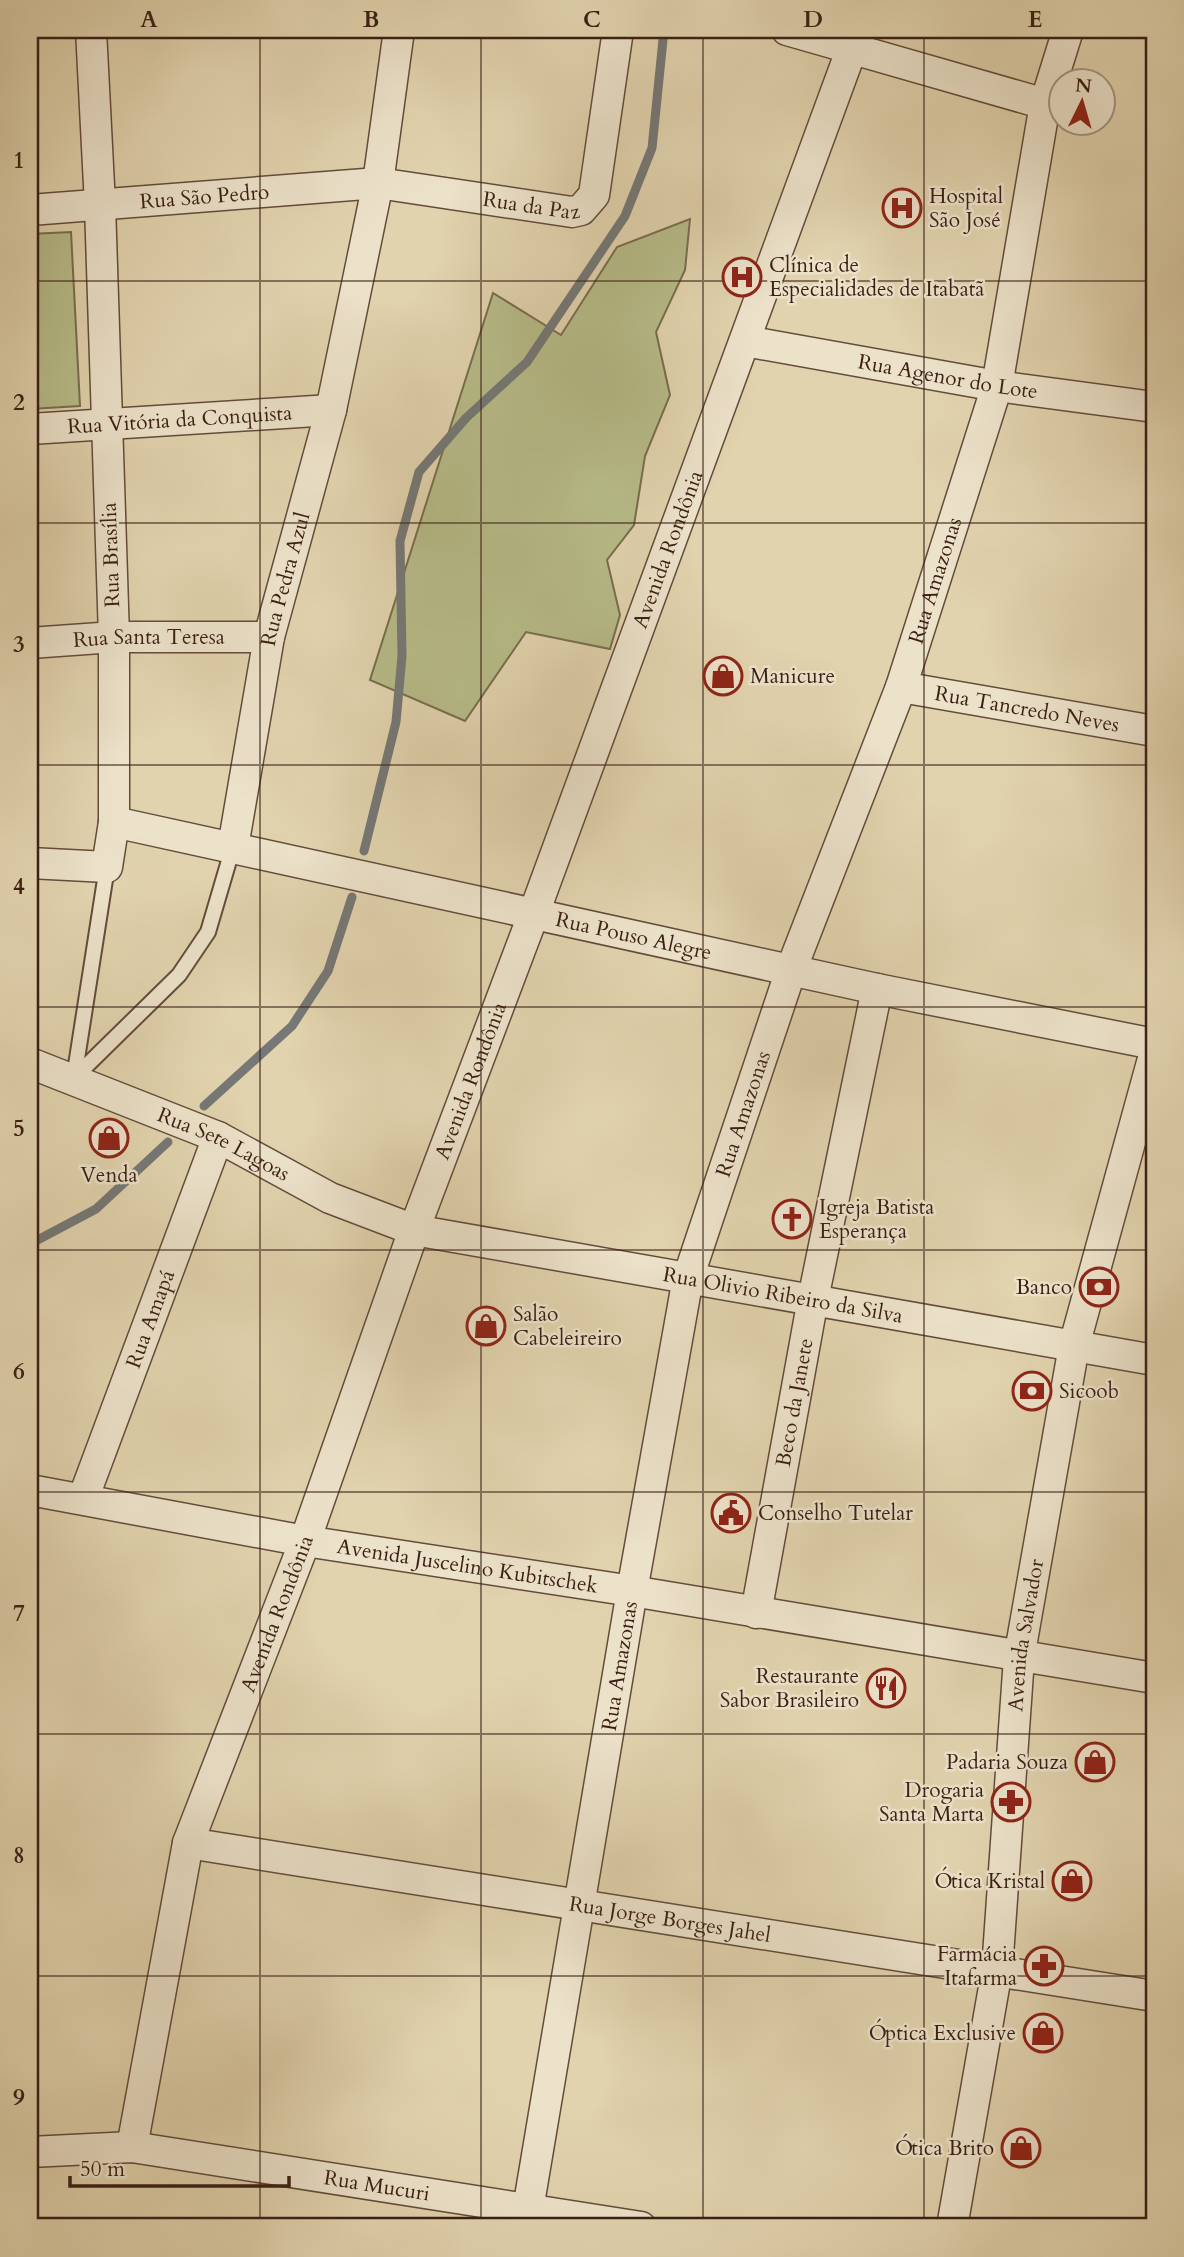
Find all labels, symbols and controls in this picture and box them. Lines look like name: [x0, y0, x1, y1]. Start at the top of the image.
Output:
text: A: [140, 4, 158, 35]
text: B: [363, 4, 379, 35]
text: C: [583, 4, 601, 35]
text: D: [803, 4, 823, 35]
text: E: [1028, 4, 1042, 35]
north arrow: [1048, 66, 1118, 136]
text: N: [1074, 72, 1093, 100]
text: 1: [13, 145, 25, 176]
street label: Rua São Pedro: [139, 177, 270, 216]
place label: Hospital São José: [929, 182, 1003, 235]
street label: Rua da Paz: [481, 184, 583, 227]
hospital icon: Hospital São José: [881, 187, 923, 229]
place label: Clínica de Especialidades de Itabatã: [769, 251, 984, 304]
hospital icon: Clínica de Especialidades de Itabatã: [721, 256, 763, 298]
street label: Rua Agenor do Lote: [856, 347, 1040, 406]
text: 2: [13, 387, 25, 418]
street label: Rua Vitória da Conquista: [66, 398, 293, 441]
street label: Avenida Rondônia: [625, 466, 710, 632]
street label: Rua Brasília: [95, 502, 127, 608]
street label: Rua Pedra Azul: [253, 509, 317, 648]
street label: Rua Amazonas: [901, 514, 969, 648]
street label: Rua Santa Teresa: [72, 623, 225, 654]
text: 3: [13, 629, 25, 660]
shop icon: Manicure: [702, 655, 744, 697]
place label: Manicure: [750, 662, 835, 691]
street label: Rua Tancredo Neves: [933, 679, 1122, 739]
text: 4: [13, 871, 25, 902]
street label: Rua Pouso Alegre: [553, 905, 714, 967]
street label: Avenida Rondônia: [427, 998, 513, 1164]
street label: Rua Amazonas: [708, 1047, 777, 1181]
street label: Rua Sete Lagoas: [153, 1100, 295, 1188]
text: 5: [13, 1113, 25, 1144]
shop icon: Venda: [88, 1117, 130, 1159]
place label: Venda: [80, 1161, 138, 1190]
place label: Igreja Batista Esperança: [819, 1193, 934, 1246]
church icon: Igreja Batista Esperança: [771, 1198, 813, 1240]
street label: Rua Olivio Ribeiro da Silva: [661, 1259, 905, 1330]
street label: Rua Amapá: [119, 1266, 182, 1372]
bank icon: Banco: [1078, 1266, 1120, 1308]
place label: Banco: [1016, 1273, 1072, 1302]
place label: Salão Cabeleireiro: [513, 1300, 622, 1353]
shop icon: Salão Cabeleireiro: [465, 1305, 507, 1347]
street label: Beco da Janete: [768, 1336, 820, 1469]
text: 6: [13, 1356, 25, 1387]
bank icon: Sicoob: [1011, 1370, 1053, 1412]
place label: Sicoob: [1059, 1377, 1119, 1406]
public building icon: Conselho Tutelar: [710, 1492, 752, 1534]
place label: Conselho Tutelar: [758, 1499, 913, 1528]
street label: Avenida Rondônia: [233, 1531, 320, 1696]
street label: Avenida Juscelino Kubitschek: [335, 1532, 601, 1600]
street label: Avenida Salvador: [1001, 1556, 1051, 1712]
text: 7: [13, 1598, 25, 1629]
street label: Rua Amazonas: [594, 1599, 645, 1733]
place label: Restaurante Sabor Brasileiro: [720, 1662, 859, 1715]
restaurant icon: Restaurante Sabor Brasileiro: [865, 1667, 907, 1709]
shop icon: Padaria Souza: [1074, 1741, 1116, 1783]
place label: Padaria Souza: [946, 1748, 1068, 1777]
place label: Drogaria Santa Marta: [879, 1776, 984, 1829]
pharmacy icon: Drogaria Santa Marta: [990, 1781, 1032, 1823]
text: 8: [13, 1840, 25, 1871]
shop icon: Ótica Kristal: [1051, 1860, 1093, 1902]
place label: Ótica Kristal: [935, 1866, 1045, 1896]
street label: Rua Jorge Borges Jahel: [567, 1889, 773, 1950]
place label: Farmácia Itafarma: [937, 1940, 1017, 1993]
pharmacy icon: Farmácia Itafarma: [1023, 1945, 1065, 1987]
shop icon: Óptica Exclusive: [1022, 2012, 1064, 2054]
place label: Óptica Exclusive: [869, 2018, 1016, 2048]
text: 9: [13, 2082, 25, 2113]
shop icon: Ótica Brito: [1000, 2127, 1042, 2169]
place label: Ótica Brito: [895, 2133, 994, 2163]
scale bar: [70, 2145, 289, 2189]
text: 50 m: [80, 2155, 125, 2184]
street label: Rua Mucuri: [322, 2163, 432, 2208]

